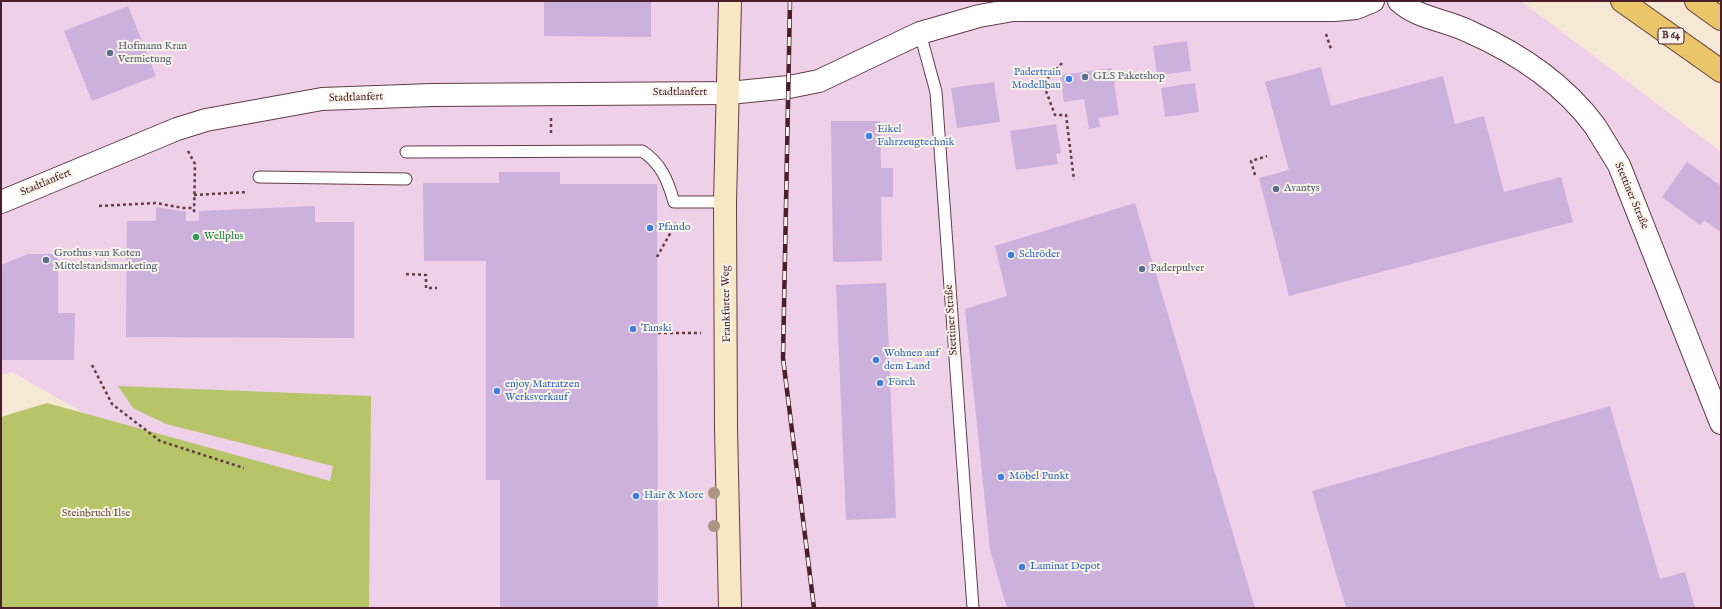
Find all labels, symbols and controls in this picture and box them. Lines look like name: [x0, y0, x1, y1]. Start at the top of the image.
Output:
road number: B 64: [1658, 28, 1684, 44]
place label: Hofmann Kran Vermietung: [118, 40, 187, 66]
marker: Hofmann Kran Vermietung: [105, 48, 115, 58]
place label: Padertrain Modellbau: [1012, 66, 1061, 92]
place label: GLS Paketshop: [1093, 70, 1165, 84]
marker: GLS Paketshop: [1080, 72, 1090, 82]
marker: Padertrain Modellbau: [1064, 74, 1074, 84]
street label: Stadtlanfert: [653, 86, 707, 100]
street label: Stadtlanfert: [329, 90, 383, 106]
place label: Eikel Fahrzeugtechnik: [877, 123, 954, 149]
marker: Eikel Fahrzeugtechnik: [864, 131, 874, 141]
street label: Stettiner Straße: [1611, 161, 1651, 231]
street label: Stadtlanfert: [18, 166, 74, 200]
place label: Avantys: [1284, 182, 1320, 196]
marker: Avantys: [1271, 184, 1281, 194]
place label: Pfando: [658, 221, 691, 235]
marker: Pfando: [645, 223, 655, 233]
place label: Wellplus: [204, 230, 243, 244]
marker: Wellplus: [191, 232, 201, 242]
place label: Grothus van Koten Mittelstandsmarketing: [54, 247, 158, 273]
place label: Schröder: [1019, 248, 1060, 262]
marker: Schröder: [1006, 250, 1016, 260]
marker: Grothus van Koten Mittelstandsmarketing: [41, 255, 51, 265]
place label: Paderpulver: [1150, 262, 1204, 276]
marker: Paderpulver: [1137, 264, 1147, 274]
street label: Frankfurter Weg: [720, 265, 734, 343]
street label: Stettiner Straße: [943, 284, 961, 356]
place label: Tanski: [641, 322, 671, 336]
marker: Tanski: [628, 324, 638, 334]
place label: Wohnen auf dem Land: [884, 347, 939, 373]
marker: Wohnen auf dem Land: [871, 355, 881, 365]
place label: Förch: [888, 376, 915, 390]
place label: enjoy Matratzen Werksverkauf: [505, 378, 580, 404]
marker: Förch: [875, 378, 885, 388]
marker: enjoy Matratzen Werksverkauf: [492, 386, 502, 396]
place label: Möbel Punkt: [1009, 470, 1069, 484]
marker: Möbel Punkt: [996, 472, 1006, 482]
place label: Hair & More: [644, 489, 703, 503]
marker: Hair & More: [631, 491, 641, 501]
park label: Steinbruch Ilse: [62, 507, 130, 521]
place label: Laminat Depot: [1030, 560, 1100, 574]
marker: Laminat Depot: [1017, 562, 1027, 572]

